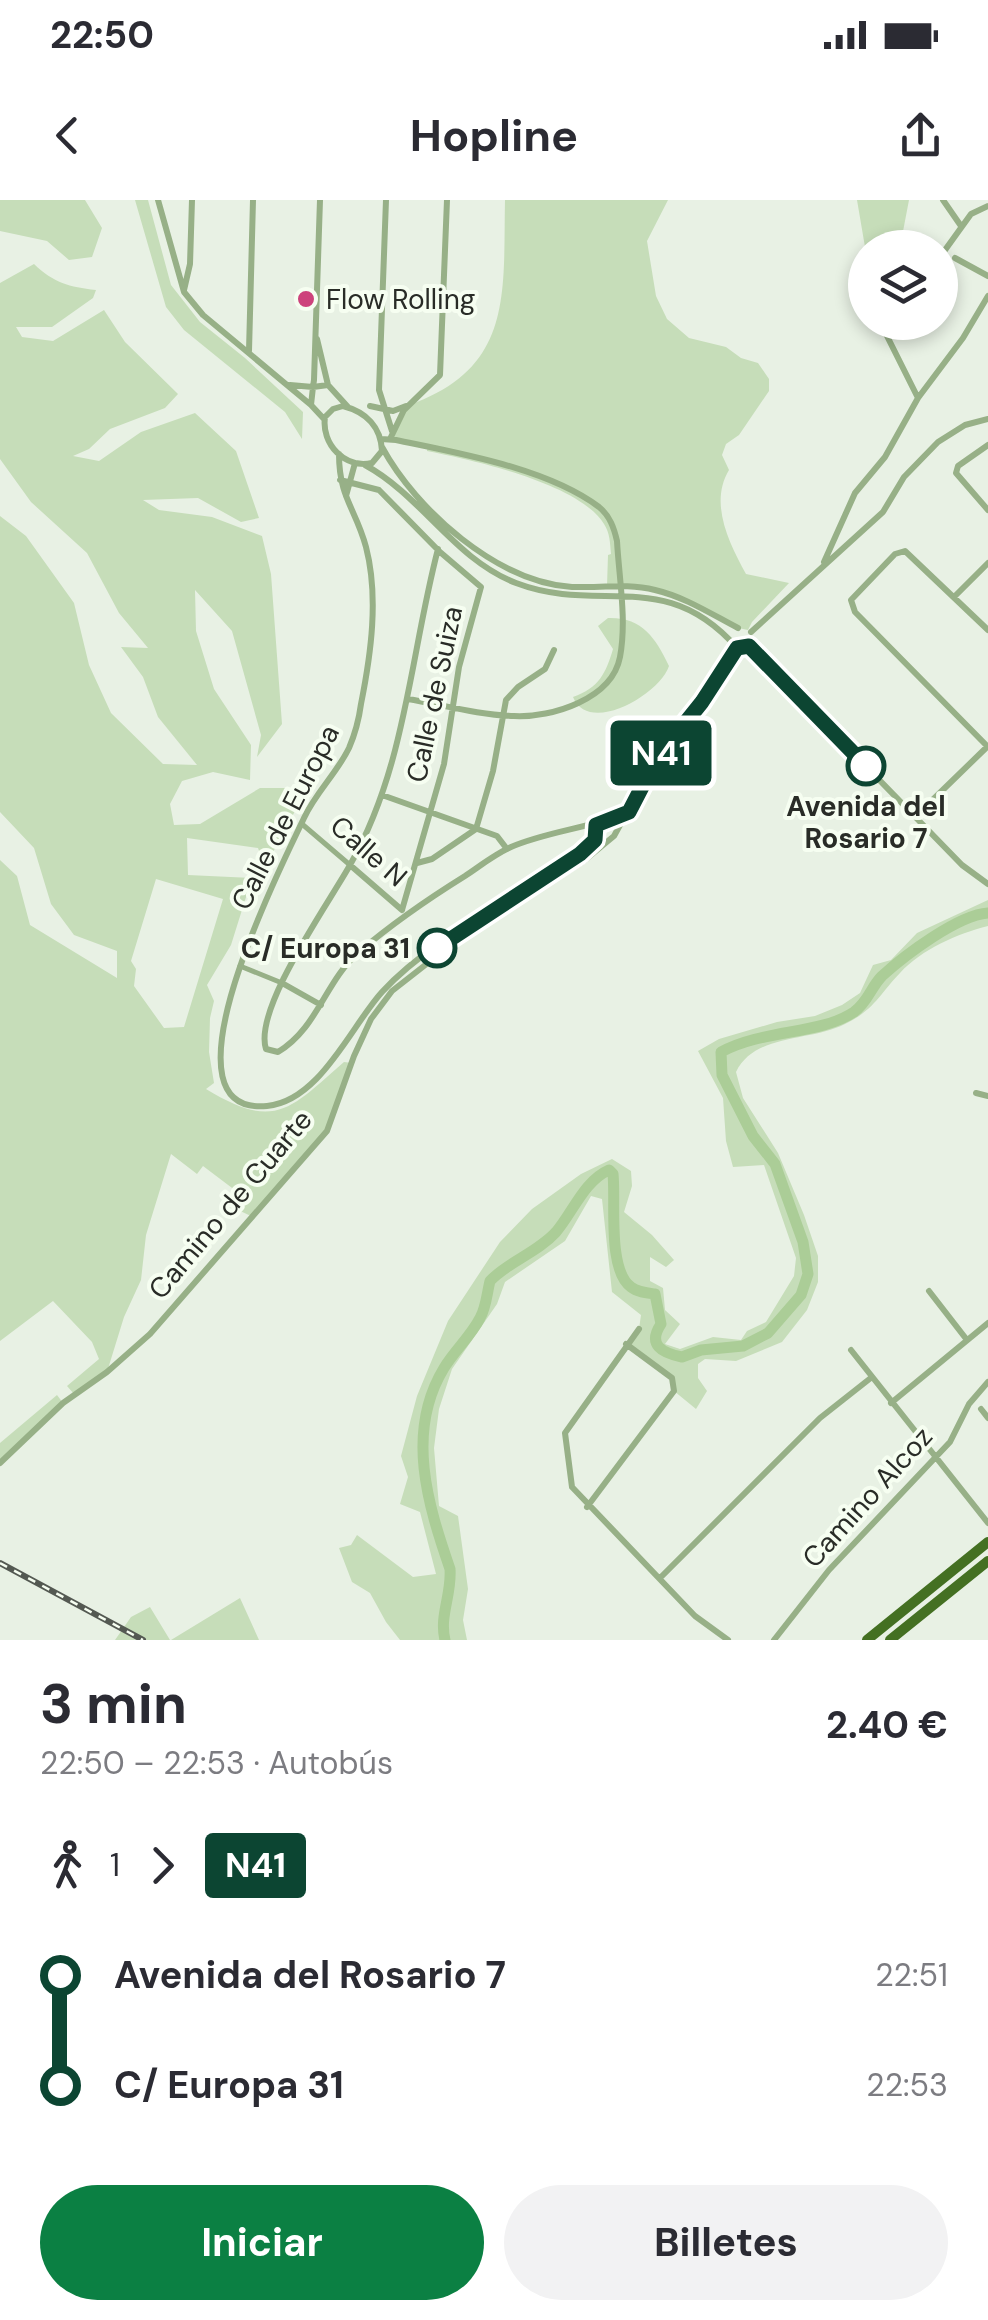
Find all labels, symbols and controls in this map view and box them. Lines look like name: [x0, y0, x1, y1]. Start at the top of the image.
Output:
text: 22:50: [50, 10, 154, 60]
text: Hopline: [410, 106, 578, 165]
icon: back: [40, 108, 95, 163]
icon: share: [893, 108, 948, 163]
map controls: [848, 230, 958, 340]
button: layers: [848, 230, 958, 340]
place label: Flow Rolling: [326, 281, 475, 318]
marker: Flow Rolling: [295, 288, 317, 310]
street label: Calle de Suiza: [398, 603, 471, 786]
street label: Calle de Europa: [223, 718, 348, 916]
line badge: N41: [604, 720, 718, 786]
text: N41: [630, 730, 692, 776]
marker: Avenida del Rosario 7: [847, 747, 885, 785]
place label: Avenida del Rosario 7: [786, 788, 946, 857]
street label: Calle N: [322, 808, 415, 895]
marker: C/ Europa 31: [418, 929, 456, 967]
place label: C/ Europa 31: [241, 930, 410, 967]
street label: Camino de Cuarte: [140, 1102, 320, 1307]
street label: Camino Alcoz: [794, 1419, 940, 1576]
text: 3 min: [40, 1668, 187, 1740]
text: 2.40 €: [826, 1700, 948, 1750]
text: 22:50 – 22:53 · Autobús: [40, 1742, 393, 1784]
icon: walk: [40, 1838, 95, 1893]
icon: forward: [135, 1838, 190, 1893]
text: N41: [225, 1842, 286, 1888]
text: 1: [110, 1844, 120, 1886]
text: Avenida del Rosario 7: [114, 1950, 506, 2000]
text: 22:51: [875, 1954, 948, 1996]
text: C/ Europa 31: [114, 2060, 344, 2110]
text: 22:53: [866, 2064, 948, 2106]
button: Iniciar: [40, 2185, 484, 2300]
button: Billetes: [504, 2185, 948, 2300]

